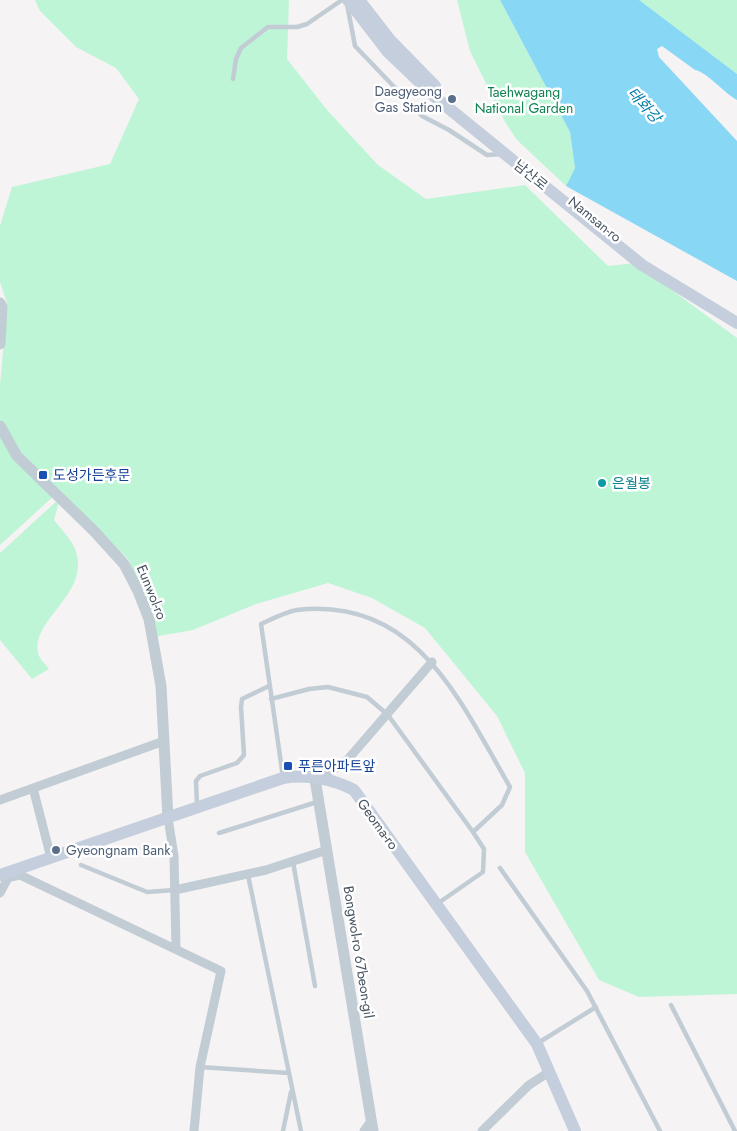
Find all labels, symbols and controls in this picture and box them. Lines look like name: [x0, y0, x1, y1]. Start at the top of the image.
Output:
place label: Daegyeong Gas Station: [374, 81, 442, 117]
park label: Taehwagang National Garden: [475, 82, 573, 118]
water label: 태화강: [622, 82, 667, 129]
marker: Daegyeong Gas Station: [446, 93, 458, 105]
street label: 남산로: [510, 155, 552, 195]
street label: Namsan-ro: [564, 191, 626, 247]
place label: 도성가든후문: [53, 465, 130, 485]
marker: 도성가든후문: [37, 469, 49, 481]
place label: 은월봉: [612, 473, 651, 493]
marker: 은월봉: [596, 477, 608, 489]
street label: Eunwol-ro: [132, 562, 172, 623]
place label: 푸른아파트앞: [298, 756, 375, 776]
marker: 푸른아파트앞: [282, 760, 294, 772]
street label: Geoma-ro: [353, 794, 403, 854]
place label: Gyeongnam Bank: [66, 840, 171, 860]
marker: Gyeongnam Bank: [50, 844, 62, 856]
street label: Bongwol-ro 67beon-gil: [339, 884, 379, 1020]

